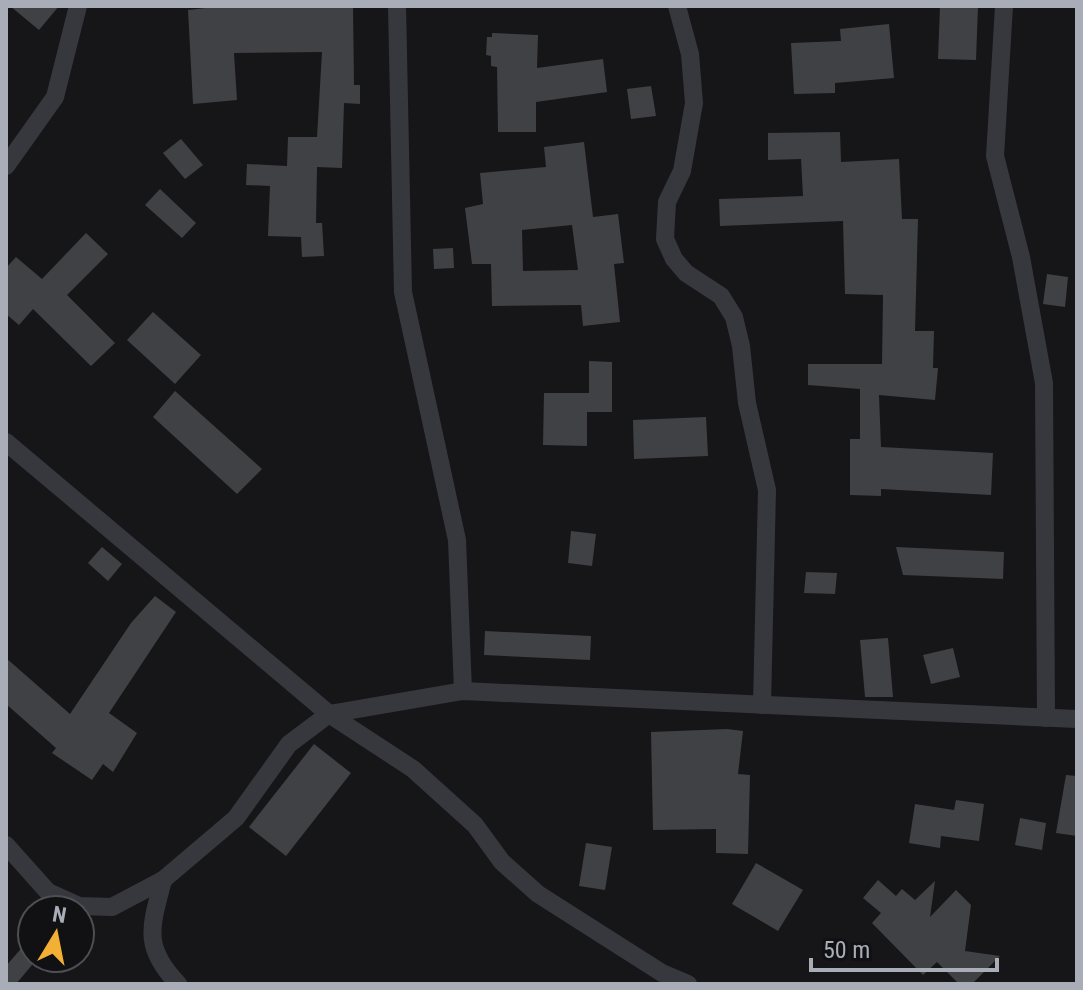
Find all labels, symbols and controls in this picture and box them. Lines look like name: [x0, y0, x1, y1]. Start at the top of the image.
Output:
north arrow: [16, 894, 96, 974]
text: N: [51, 901, 68, 928]
scale bar: [811, 922, 997, 972]
text: 50 m: [823, 936, 870, 964]

